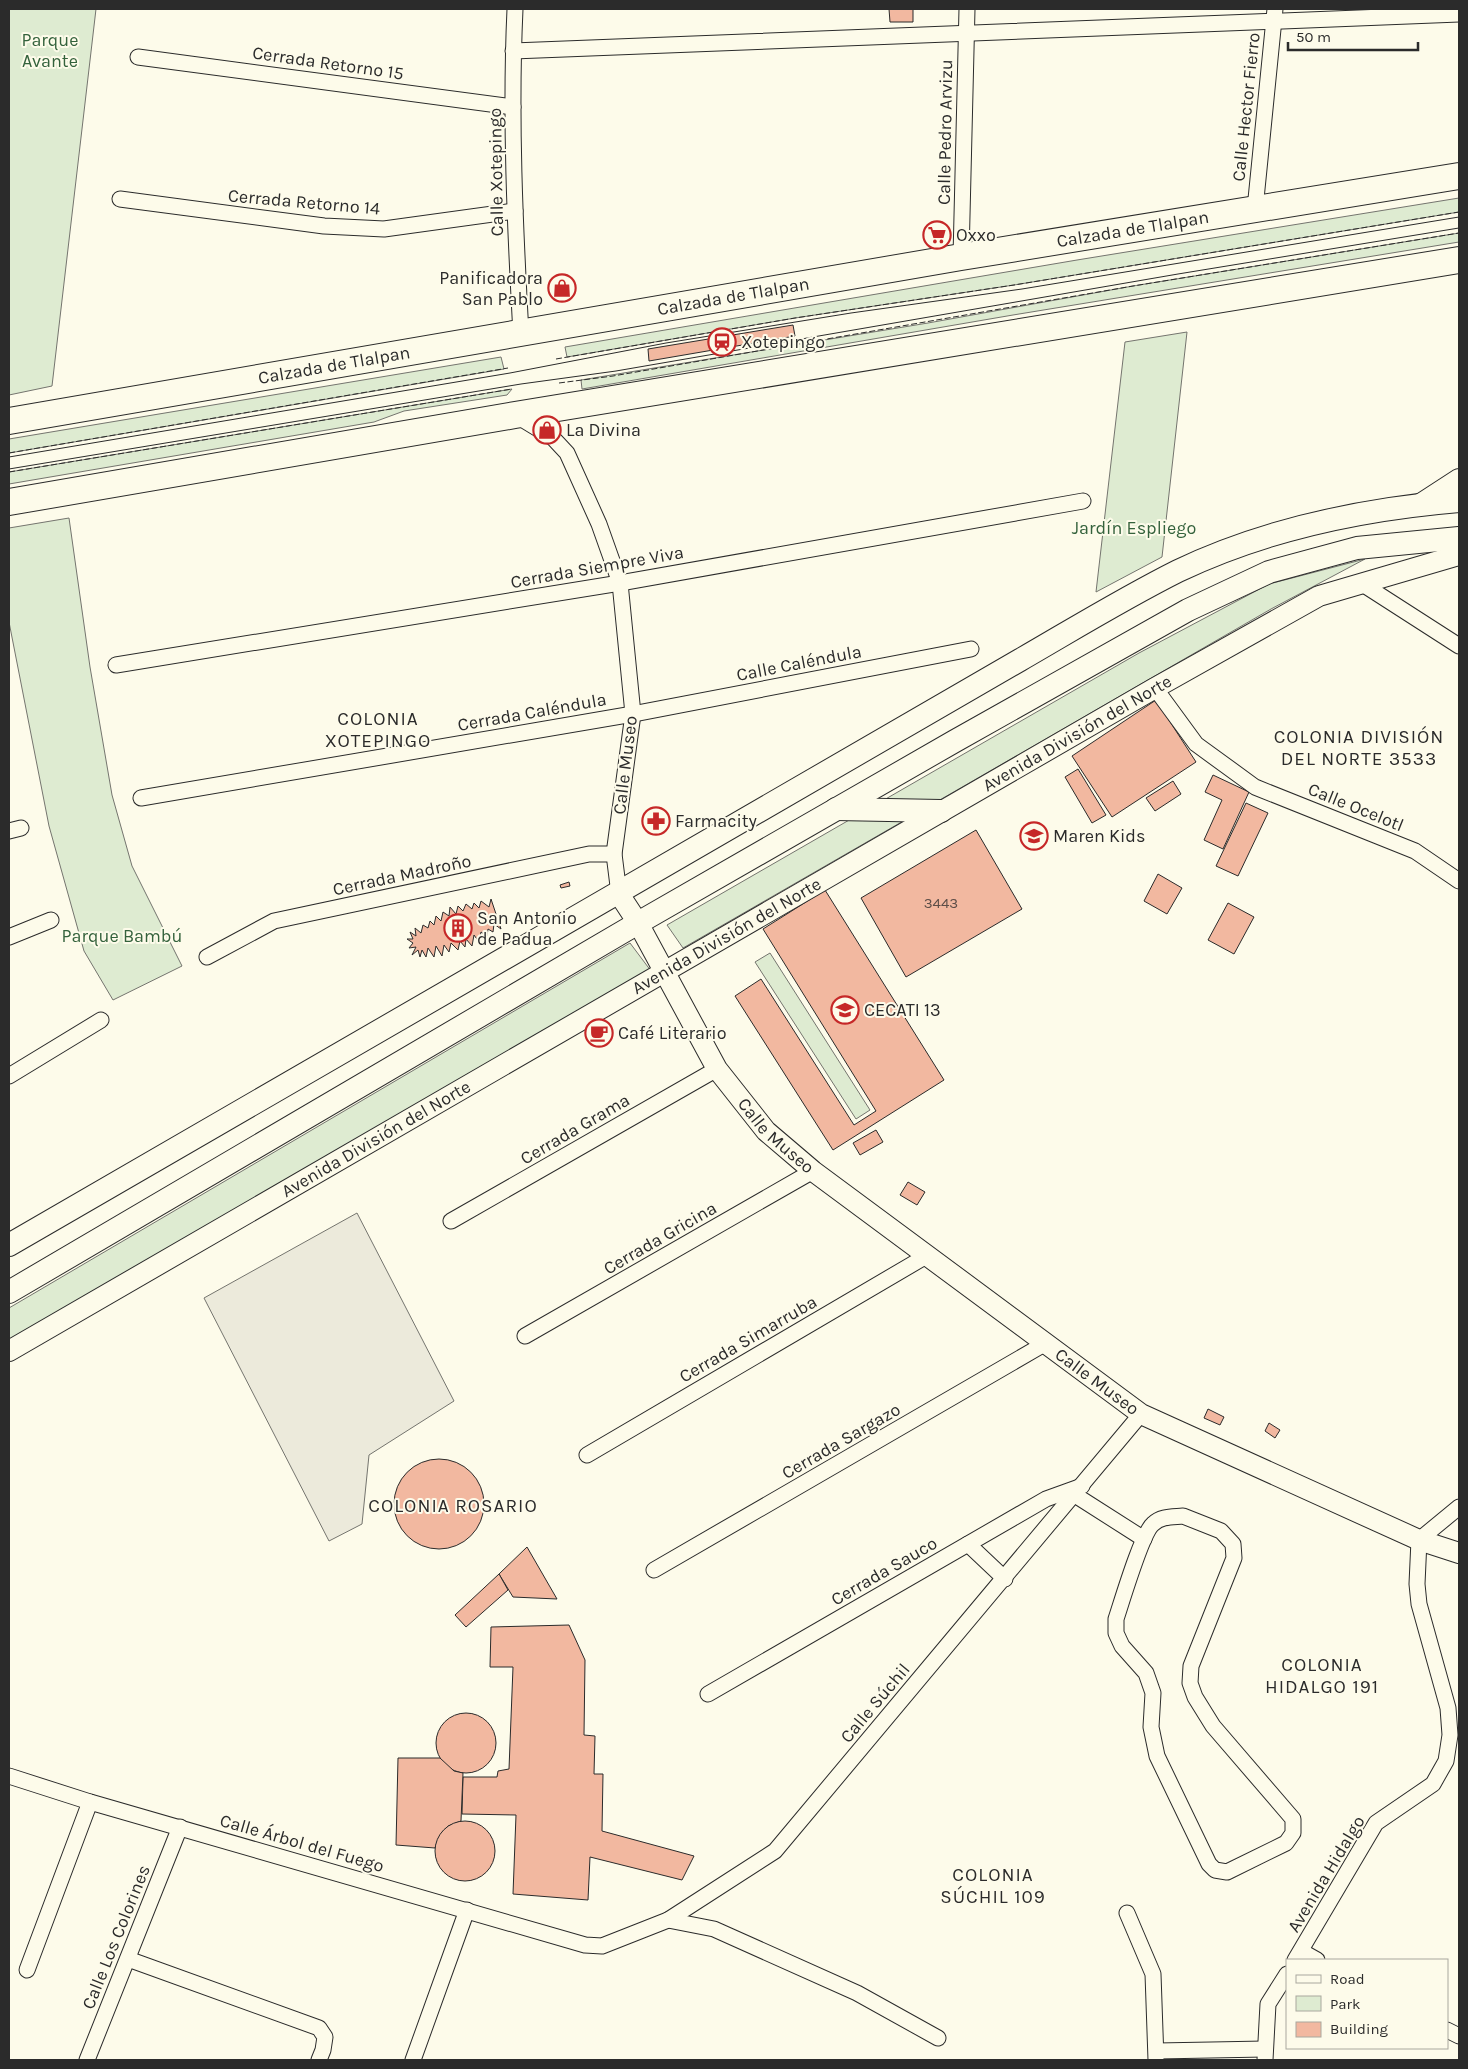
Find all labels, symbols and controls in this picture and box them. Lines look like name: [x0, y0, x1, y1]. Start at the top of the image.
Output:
scale bar: [1288, 20, 1418, 52]
text: 50 m: [1296, 28, 1331, 46]
park label: Parque Avante: [21, 29, 79, 72]
street label: Calle Hector Fierro: [1227, 32, 1265, 182]
street label: Cerrada Retorno 15: [251, 41, 405, 85]
street label: Calle Pedro Arvizu: [933, 59, 957, 205]
street label: Calle Xotepingo: [484, 107, 508, 237]
street label: Cerrada Retorno 14: [227, 184, 381, 220]
street label: Calzada de Tlalpan: [1055, 206, 1210, 252]
supermarket icon: Oxxo: [922, 220, 952, 250]
place label: Oxxo: [956, 224, 996, 246]
place label: Panificadora San Pablo: [439, 267, 543, 310]
street label: Calzada de Tlalpan: [656, 272, 811, 320]
shop icon: Panificadora San Pablo: [547, 273, 577, 303]
station icon: Xotepingo: [707, 327, 737, 357]
place label: Xotepingo: [741, 331, 825, 353]
street label: Calzada de Tlalpan: [256, 341, 412, 389]
shop icon: La Divina: [532, 415, 562, 445]
place label: La Divina: [566, 419, 641, 441]
park label: Jardín Espliego: [1072, 517, 1196, 539]
street label: Cerrada Siempre Viva: [509, 541, 685, 593]
street label: Calle Caléndula: [734, 640, 864, 686]
street label: Avenida División del Norte: [979, 670, 1176, 796]
street label: Cerrada Caléndula: [456, 688, 608, 736]
district label: COLONIA XOTEPINGO: [325, 708, 431, 752]
street label: Calle Museo: [608, 714, 642, 816]
district label: COLONIA DIVISIÓN DEL NORTE 3533: [1274, 725, 1444, 770]
street label: Calle Ocelotl: [1305, 778, 1407, 836]
pharmacy icon: Farmacity: [641, 806, 671, 836]
place label: Farmacity: [675, 810, 758, 832]
school or university icon: Maren Kids: [1019, 821, 1049, 851]
place label: Maren Kids: [1053, 825, 1145, 847]
street label: Cerrada Madroño: [331, 850, 473, 900]
street label: Avenida División del Norte: [628, 873, 825, 999]
house number: 3443: [924, 894, 958, 912]
place label: San Antonio de Padua: [477, 907, 577, 950]
building icon: San Antonio de Padua: [443, 913, 473, 943]
park label: Parque Bambú: [62, 925, 182, 947]
school or university icon: CECATI 13: [830, 995, 860, 1025]
place label: CECATI 13: [864, 999, 941, 1021]
cafe icon: Café Literario: [584, 1018, 614, 1048]
place label: Café Literario: [618, 1022, 727, 1044]
street label: Avenida División del Norte: [278, 1075, 475, 1202]
street label: Cerrada Grama: [516, 1089, 634, 1169]
street label: Calle Museo: [733, 1093, 819, 1178]
street label: Cerrada Gricina: [600, 1197, 720, 1279]
street label: Cerrada Simarruba: [675, 1291, 821, 1387]
street label: Calle Museo: [1051, 1343, 1144, 1420]
street label: Cerrada Sargazo: [778, 1398, 904, 1484]
district label: COLONIA ROSARIO: [368, 1495, 538, 1517]
street label: Cerrada Sauco: [827, 1532, 941, 1610]
district label: COLONIA HIDALGO 191: [1265, 1654, 1379, 1698]
street label: Calle Súchil: [835, 1659, 915, 1747]
street label: Calle Árbol del Fuego: [217, 1808, 387, 1877]
street label: Avenida Hidalgo: [1282, 1812, 1370, 1936]
street label: Calle Los Colorines: [77, 1862, 155, 2012]
district label: COLONIA SÚCHIL 109: [940, 1864, 1046, 1908]
legend: [1286, 1959, 1448, 2049]
text: Road: [1330, 1970, 1365, 1988]
text: Park: [1330, 1995, 1360, 2013]
text: Building: [1330, 2020, 1388, 2038]

